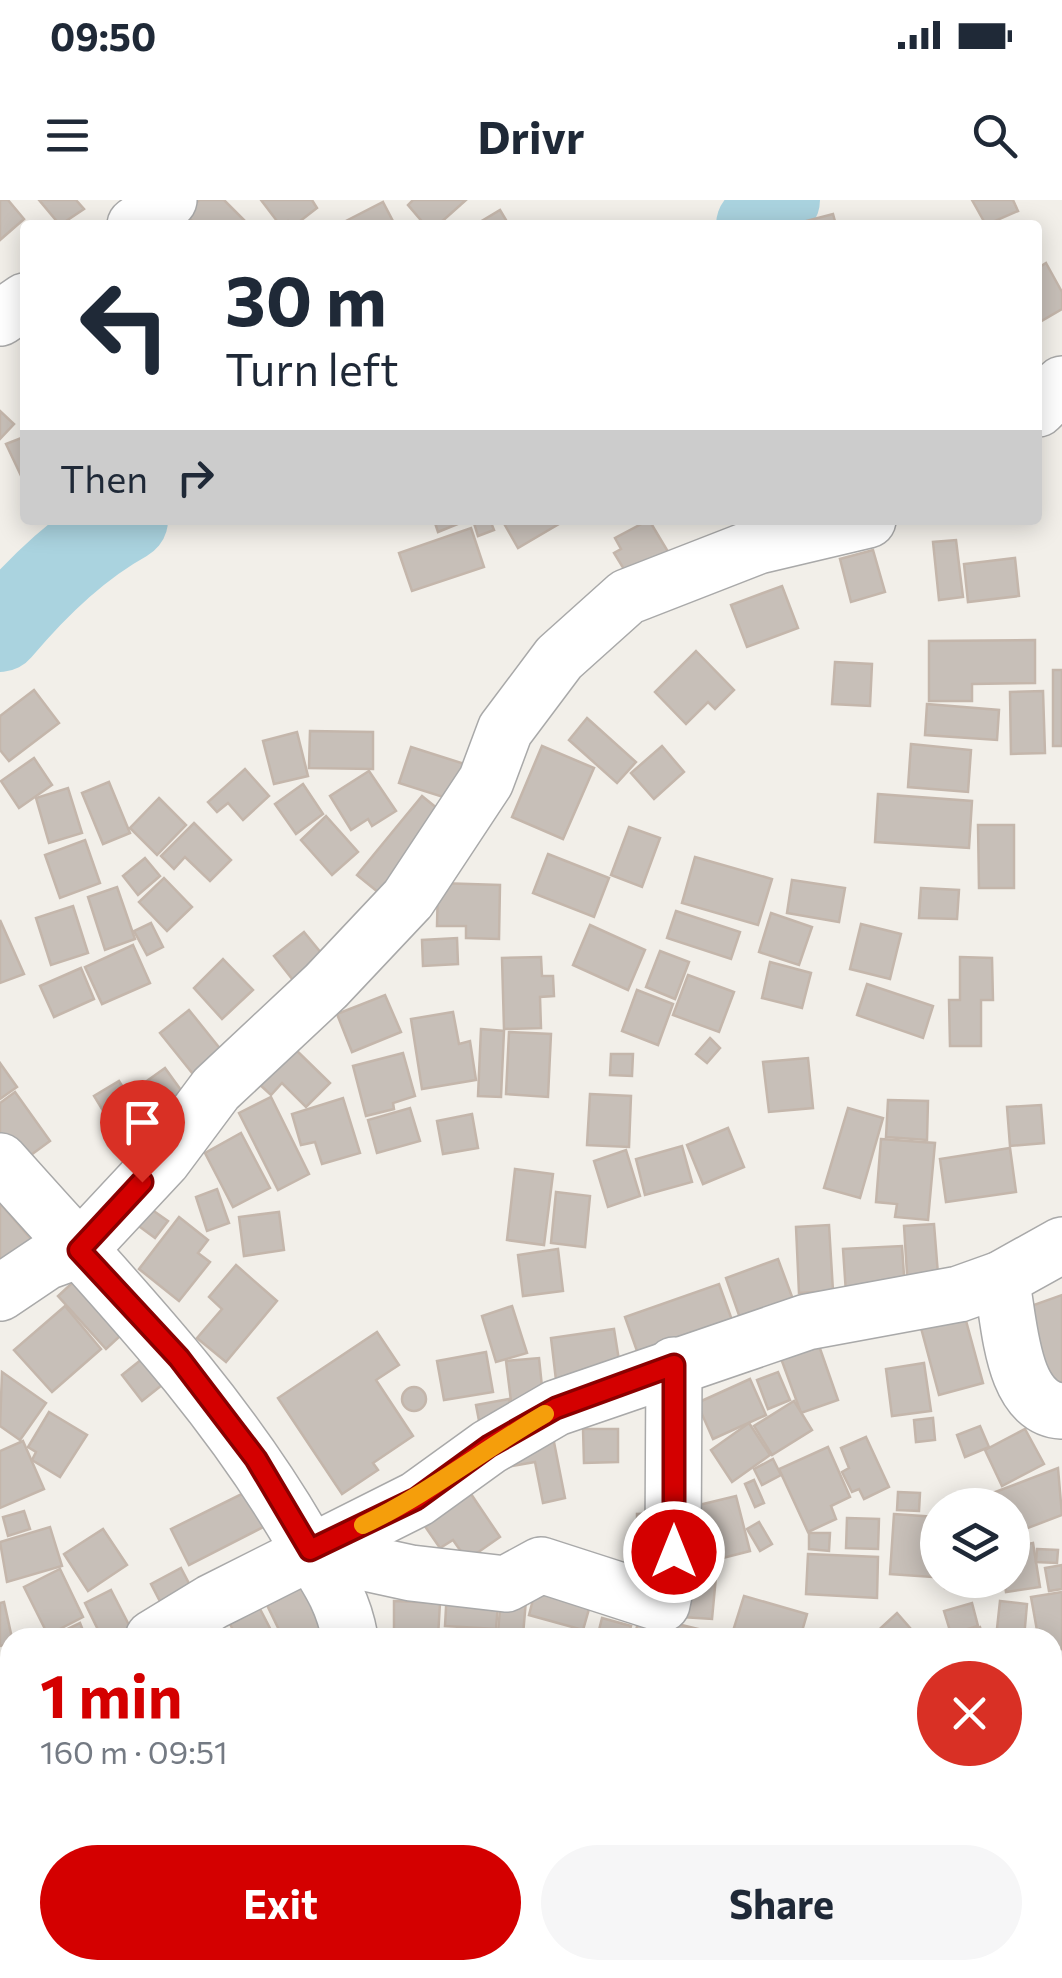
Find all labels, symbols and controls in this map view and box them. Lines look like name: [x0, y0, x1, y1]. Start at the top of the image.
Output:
text: 09:50: [50, 12, 156, 59]
icon: menu: [40, 108, 95, 163]
text: Drivr: [477, 108, 585, 163]
icon: search: [967, 108, 1022, 163]
text: 30 m: [225, 255, 387, 340]
icon: left: [60, 260, 190, 390]
text: Turn left: [225, 340, 399, 395]
icon: right: [168, 450, 223, 505]
text: Then: [60, 454, 148, 501]
pin: [100, 1080, 185, 1183]
icon: arrive: [115, 1095, 170, 1150]
map controls: [920, 1488, 1030, 1598]
button: layers: [920, 1488, 1030, 1598]
position arrow: [622, 1500, 726, 1604]
text: 1 min: [40, 1657, 182, 1730]
button: close: [917, 1661, 1022, 1766]
text: 160 m · 09:51: [40, 1731, 228, 1771]
button: Exit: [40, 1845, 521, 1960]
button: Share: [541, 1845, 1022, 1960]

